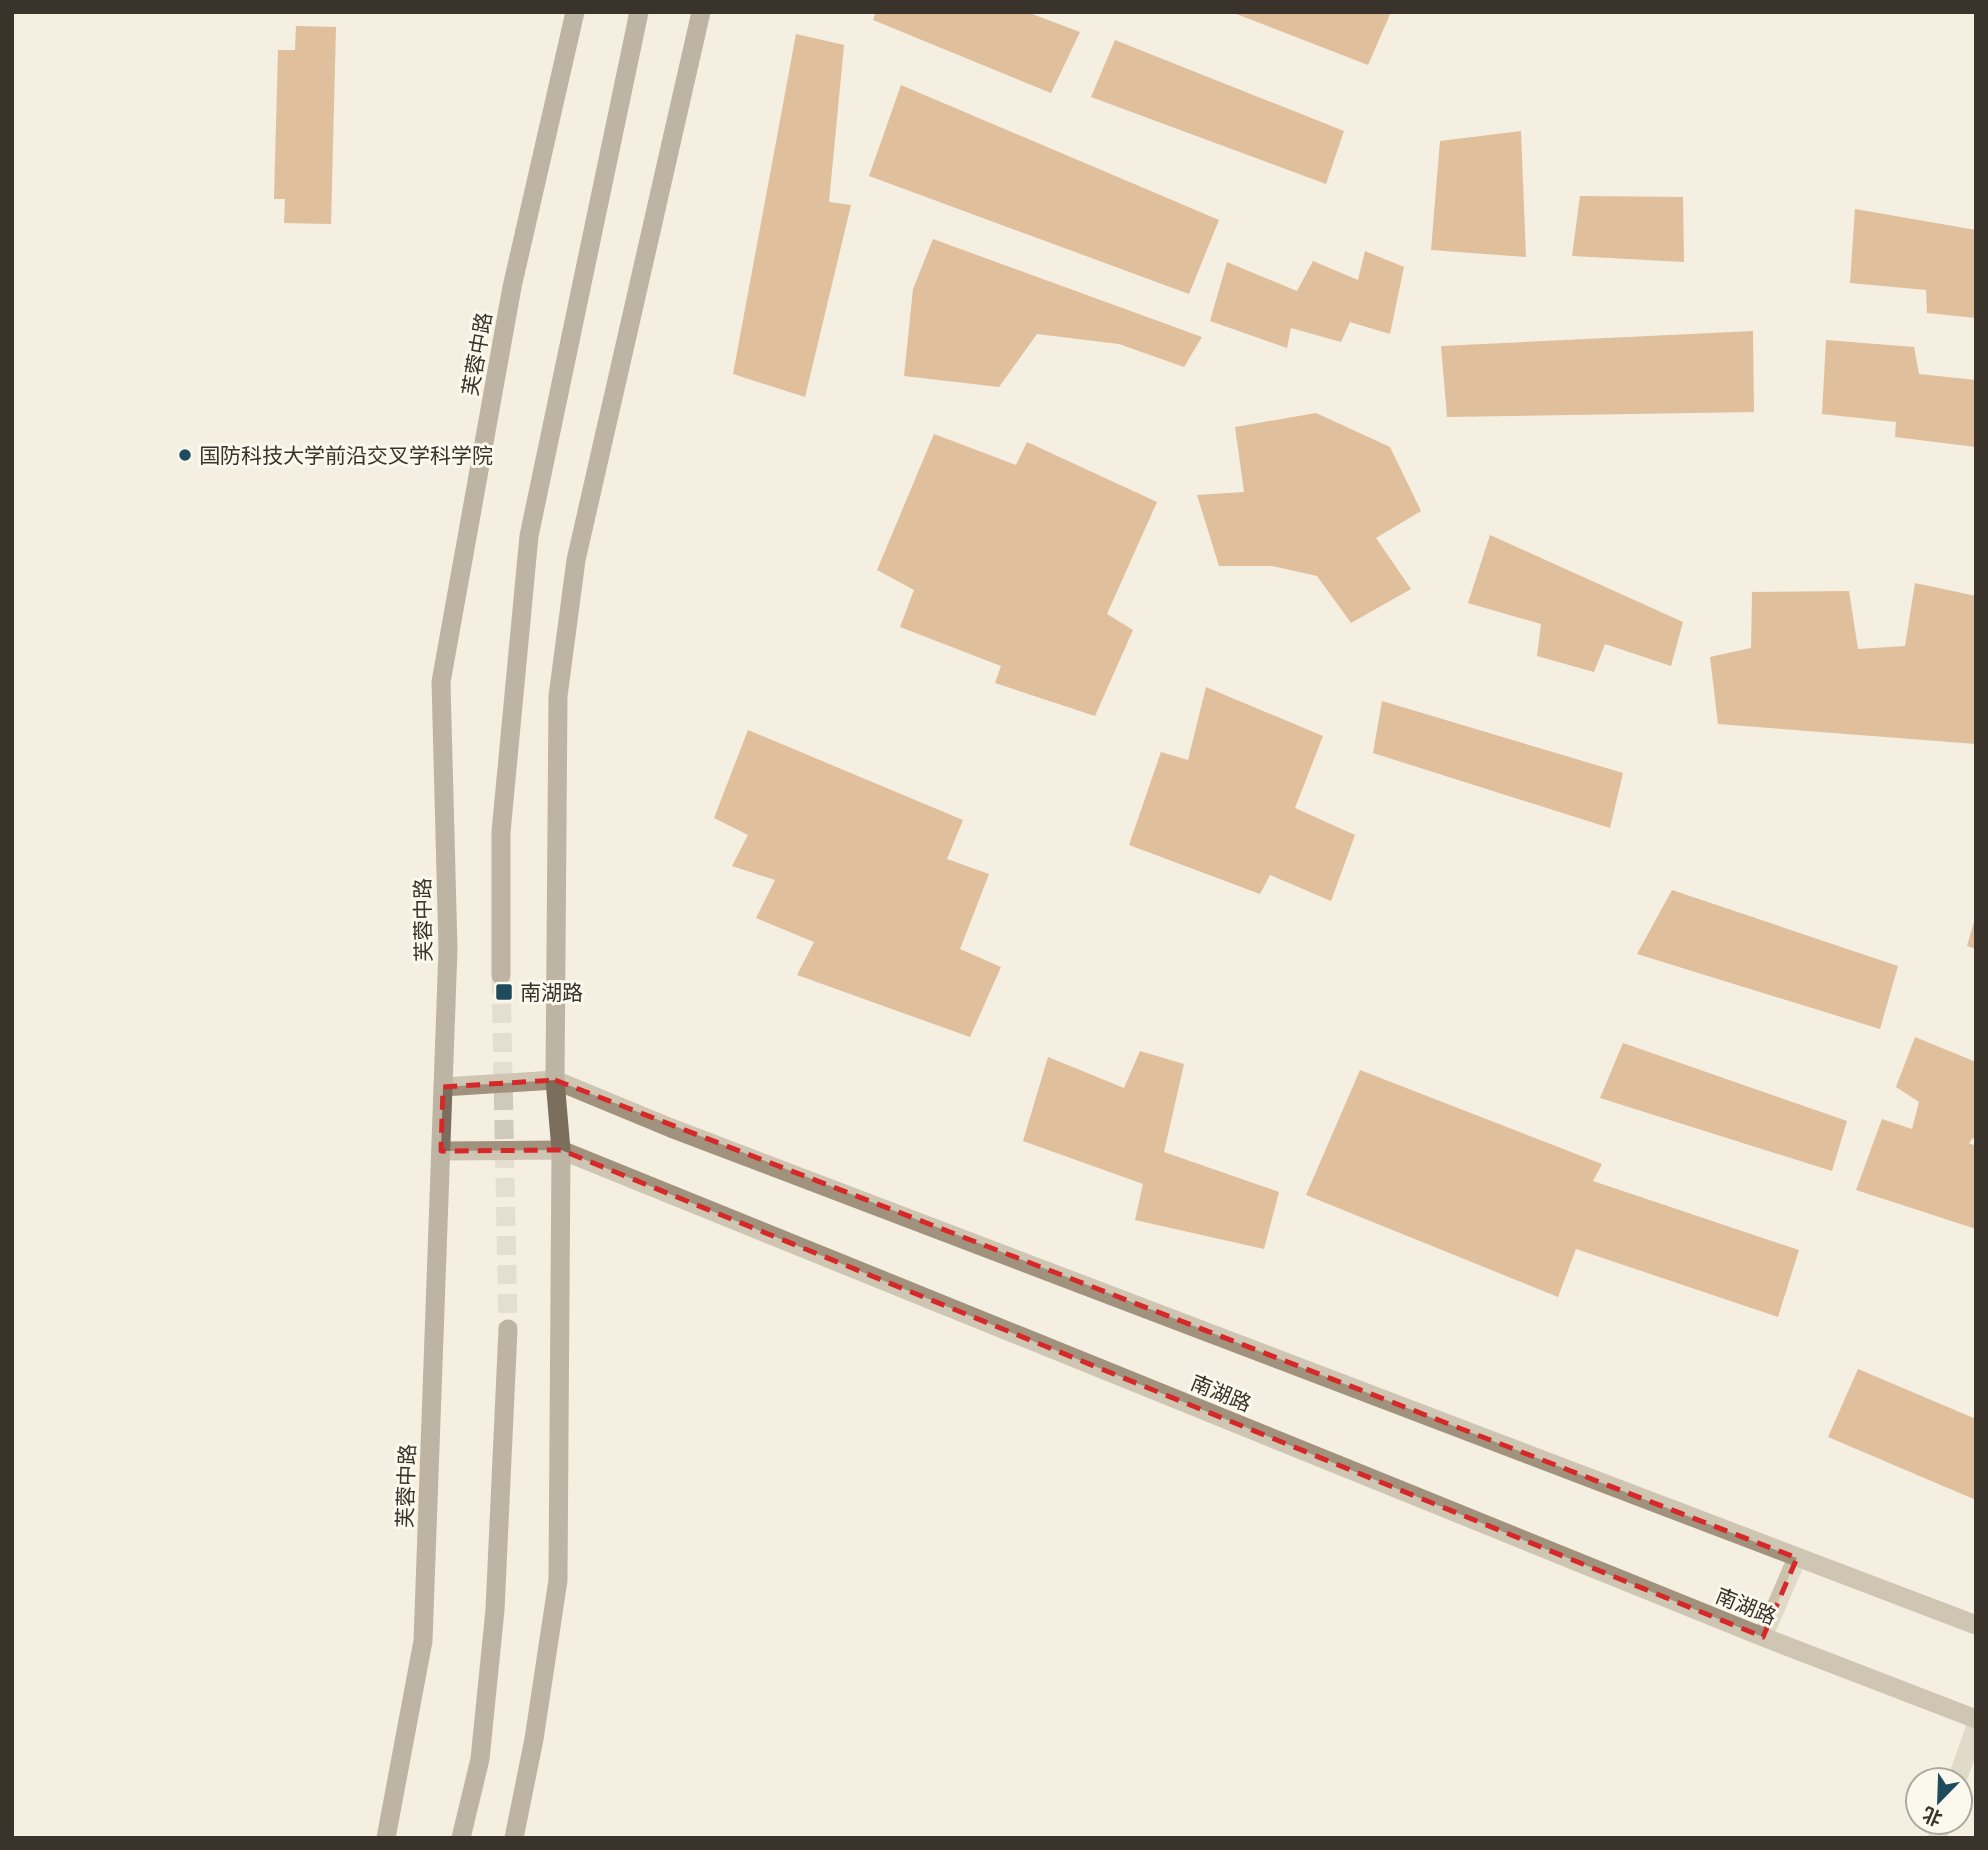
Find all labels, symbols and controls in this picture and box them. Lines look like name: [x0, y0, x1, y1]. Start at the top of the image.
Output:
street label: 芙蓉中路: [455, 310, 499, 398]
place label: 国防科技大学前沿交叉学科学院: [199, 441, 493, 470]
marker: 国防科技大学前沿交叉学科学院: [177, 447, 193, 463]
street label: 芙蓉中路: [408, 878, 438, 962]
place label: 南湖路: [520, 978, 583, 1007]
marker: 南湖路: [494, 982, 514, 1002]
street label: 南湖路: [1186, 1368, 1256, 1418]
street label: 芙蓉中路: [390, 1444, 422, 1528]
street label: 南湖路: [1711, 1581, 1781, 1631]
north arrow: [1904, 1766, 1974, 1836]
text: 北: [1919, 1801, 1946, 1832]

